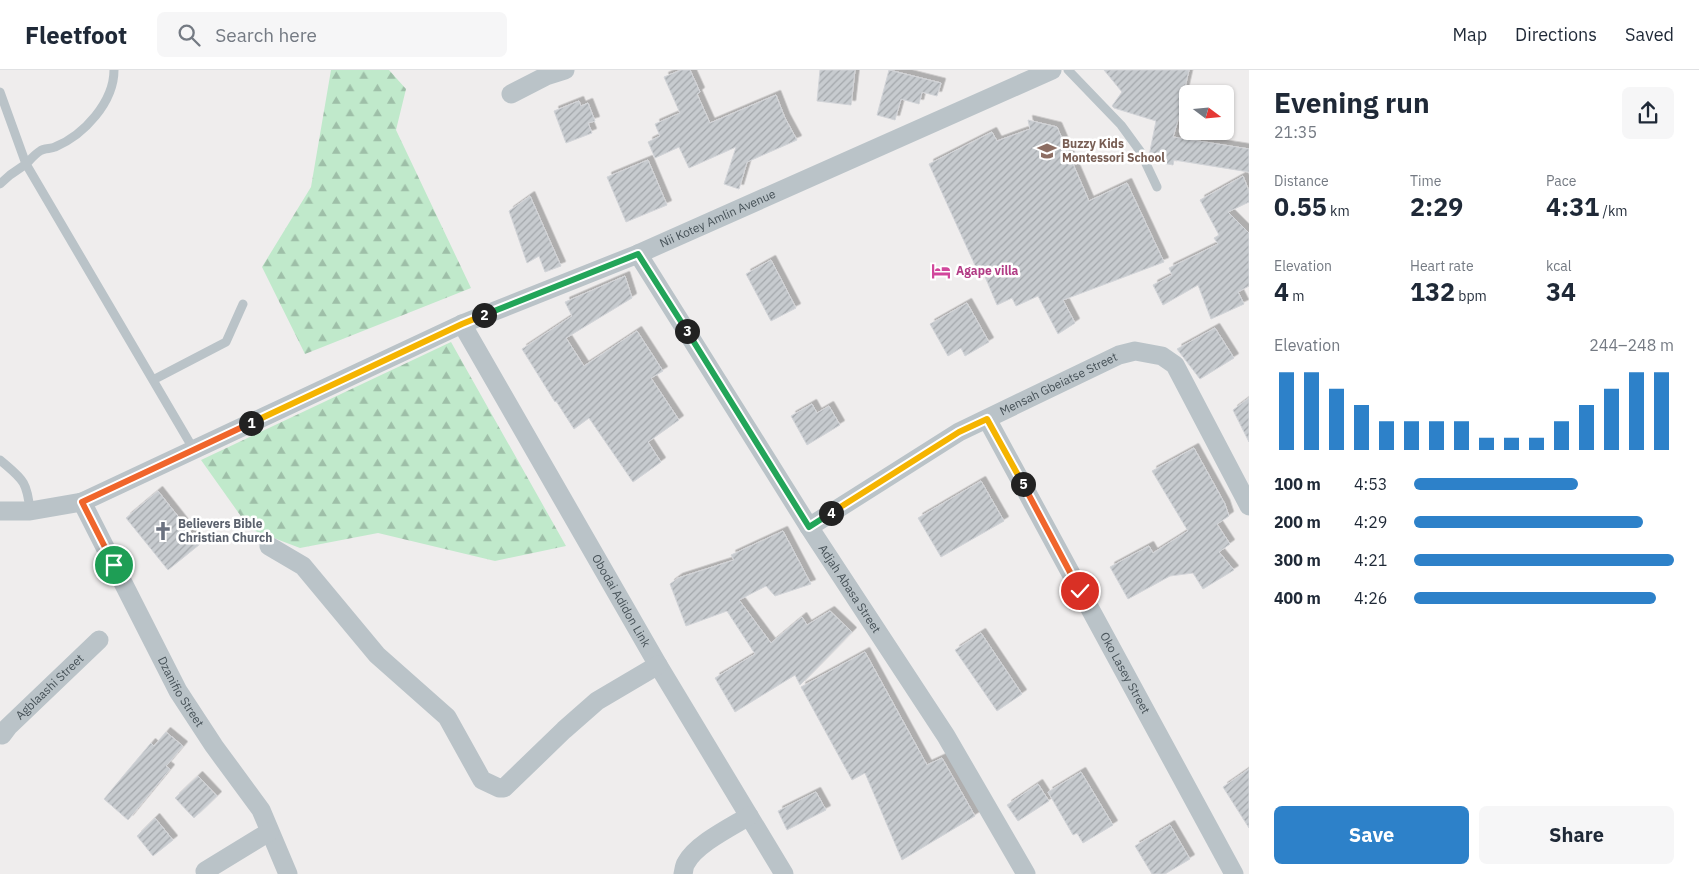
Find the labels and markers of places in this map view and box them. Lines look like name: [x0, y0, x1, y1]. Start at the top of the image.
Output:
place label: Buzzy Kids Montessori School: [1062, 136, 1165, 165]
school or university icon: Buzzy Kids Montessori School: [1036, 140, 1058, 162]
hotel icon: Agape villa: [930, 260, 952, 282]
place label: Agape villa: [956, 263, 1019, 278]
pin: 2: [472, 302, 496, 328]
pin: 3: [674, 318, 700, 344]
pin: 1: [238, 410, 264, 436]
pin: 5: [1010, 472, 1036, 496]
pin: 4: [818, 500, 844, 526]
place label: Believers Bible Christian Church: [178, 516, 272, 545]
church icon: Believers Bible Christian Church: [152, 520, 174, 542]
pin: [93, 544, 135, 586]
pin: [1059, 570, 1101, 612]

